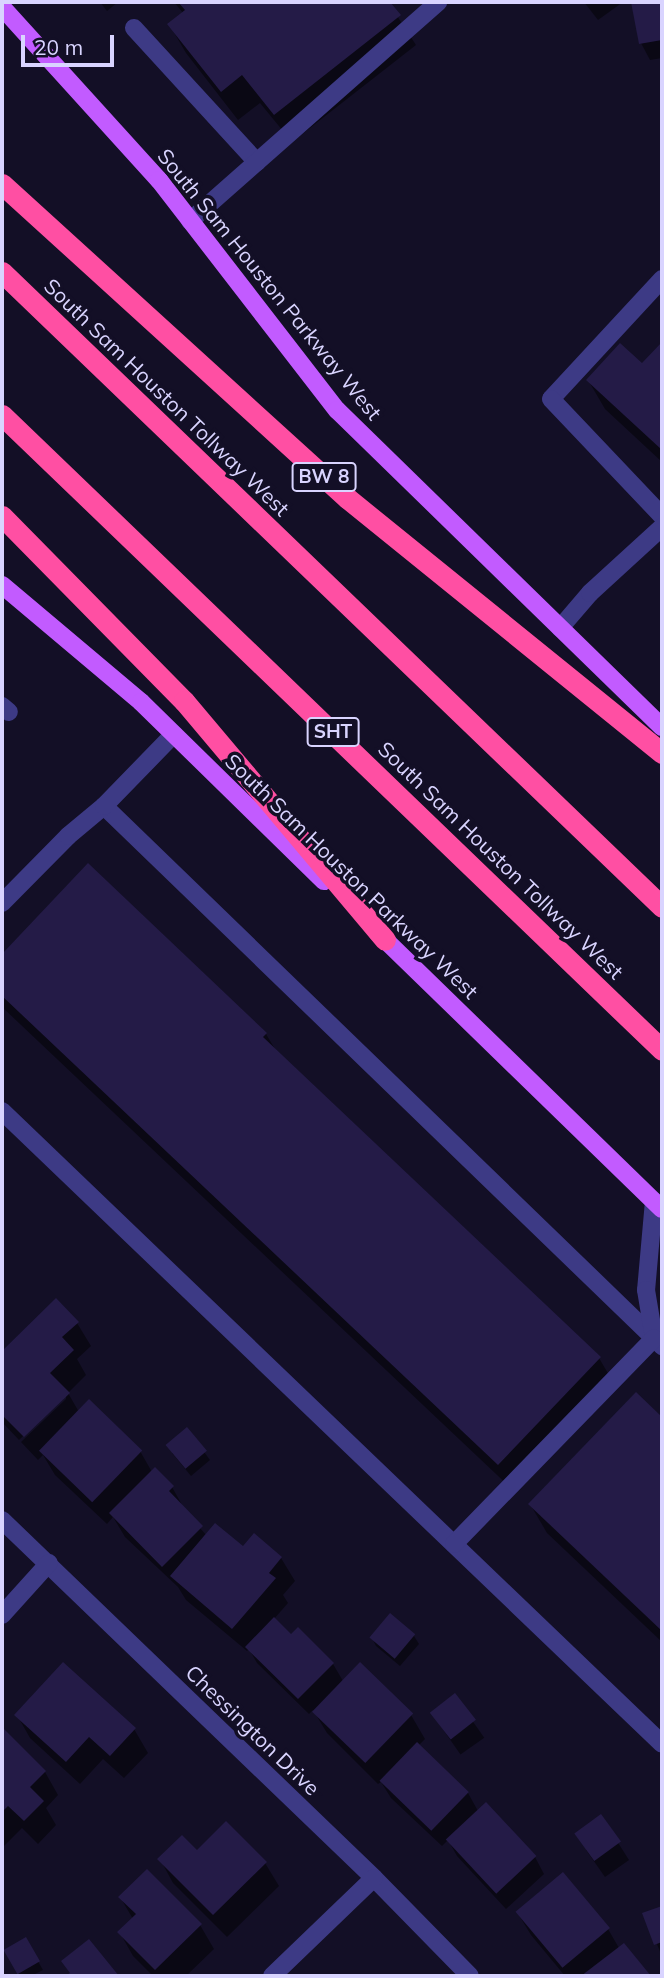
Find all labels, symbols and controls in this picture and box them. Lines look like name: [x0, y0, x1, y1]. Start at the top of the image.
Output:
scale bar: [24, 21, 117, 65]
text: 20 m: [34, 34, 83, 60]
street label: South Sam Houston Parkway West: [153, 143, 387, 425]
street label: South Sam Houston Tollway West: [39, 273, 295, 521]
road number: BW 8: [291, 462, 357, 492]
road number: SHT: [305, 716, 361, 748]
street label: South Sam Houston Tollway West: [373, 736, 629, 984]
street label: South Sam Houston Parkway West: [220, 748, 484, 1004]
street label: Chessington Drive: [181, 1660, 325, 1800]

